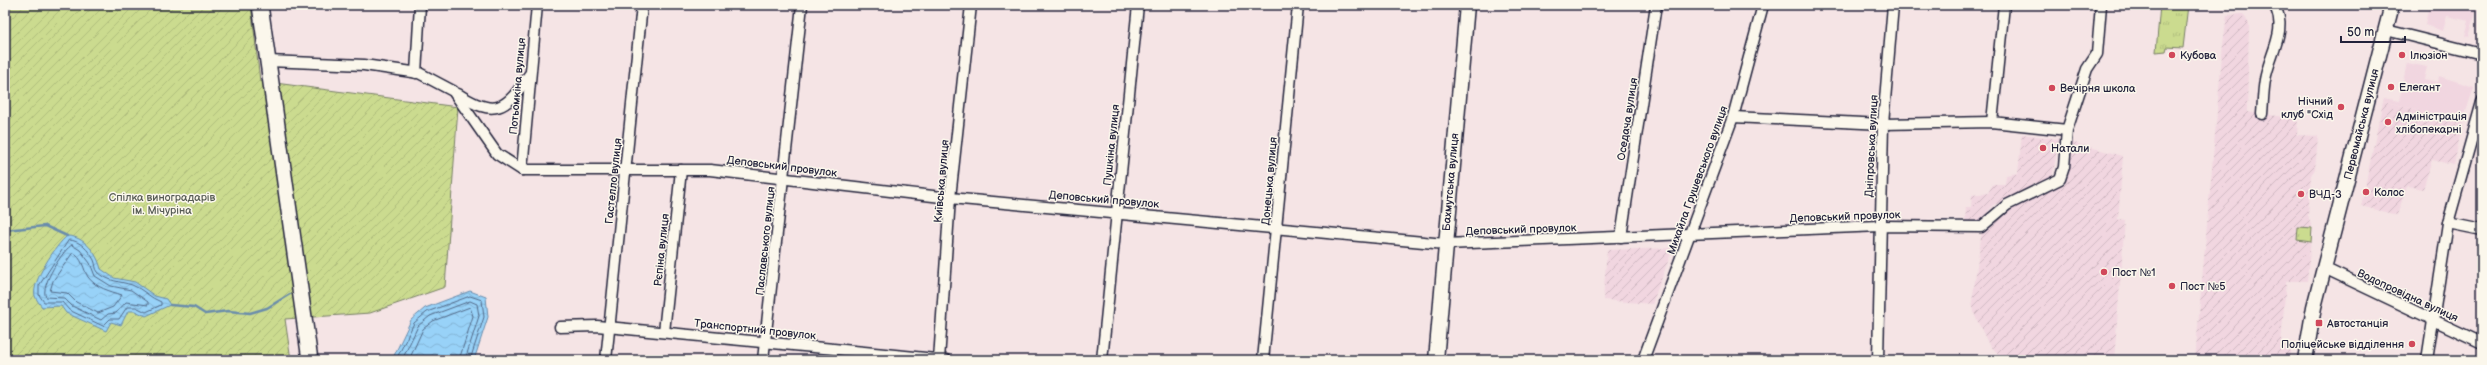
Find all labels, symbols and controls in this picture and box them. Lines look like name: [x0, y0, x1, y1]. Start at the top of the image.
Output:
scale bar: [2341, 18, 2405, 44]
text: 50 m: [2347, 25, 2374, 40]
street label: Потьомкіна вулиця: [507, 37, 528, 135]
place label: Кубова: [2180, 49, 2217, 62]
place label: Ілюзіон: [2410, 49, 2447, 62]
marker: Кубова: [2167, 50, 2177, 60]
marker: Ілюзіон: [2397, 50, 2407, 60]
street label: Первомайська вулиця: [2341, 67, 2382, 181]
street label: Оседача вулиця: [1615, 77, 1640, 161]
place label: Елегант: [2399, 81, 2440, 94]
place label: Вечірня школа: [2060, 82, 2136, 95]
marker: Елегант: [2386, 82, 2396, 92]
marker: Вечірня школа: [2047, 83, 2057, 93]
street label: Дніпровська вулиця: [1862, 94, 1881, 198]
place label: Нічний клуб "Схід: [2281, 95, 2333, 121]
marker: Нічний клуб "Схід: [2336, 102, 2346, 112]
street label: Пушкіна вулиця: [1101, 104, 1122, 186]
street label: Михайла Грушевського вулиця: [1664, 104, 1730, 256]
place label: Адміністрація хлібопекарні: [2395, 110, 2467, 136]
marker: Адміністрація хлібопекарні: [2383, 117, 2393, 127]
street label: Бахмутська вулиця: [1440, 133, 1461, 231]
street label: Донецька вулиця: [1259, 136, 1280, 226]
street label: Гастелло вулиця: [603, 137, 624, 225]
street label: Київська вулиця: [931, 139, 952, 223]
place label: Натали: [2051, 142, 2089, 155]
marker: Натали: [2038, 143, 2048, 153]
street label: Деповський провулок: [726, 153, 838, 180]
street label: Паславського вулиця: [753, 186, 778, 296]
place label: Колос: [2374, 186, 2405, 199]
marker: Колос: [2361, 187, 2371, 197]
street label: Деповський провулок: [1048, 188, 1160, 211]
place label: ВЧД-3: [2309, 188, 2342, 201]
marker: ВЧД-3: [2296, 189, 2306, 199]
park label: Спілка виноградарів ім. Мічуріна: [109, 191, 216, 217]
street label: Деповський провулок: [1789, 208, 1901, 225]
street label: Рєпіна вулиця: [651, 213, 672, 287]
street label: Деповський провулок: [1465, 221, 1577, 238]
place label: Пост №1: [2112, 266, 2156, 279]
street label: Водопровідна вулиця: [2355, 266, 2460, 325]
marker: Пост №1: [2099, 267, 2109, 277]
place label: Пост №5: [2180, 280, 2226, 293]
marker: Пост №5: [2167, 281, 2177, 291]
street label: Транспортний провулок: [693, 317, 817, 342]
place label: Автостанція: [2326, 317, 2388, 330]
marker: Автостанція: [2314, 318, 2324, 328]
place label: Поліцейське відділення: [2281, 338, 2404, 351]
marker: Поліцейське відділення: [2407, 339, 2417, 349]

